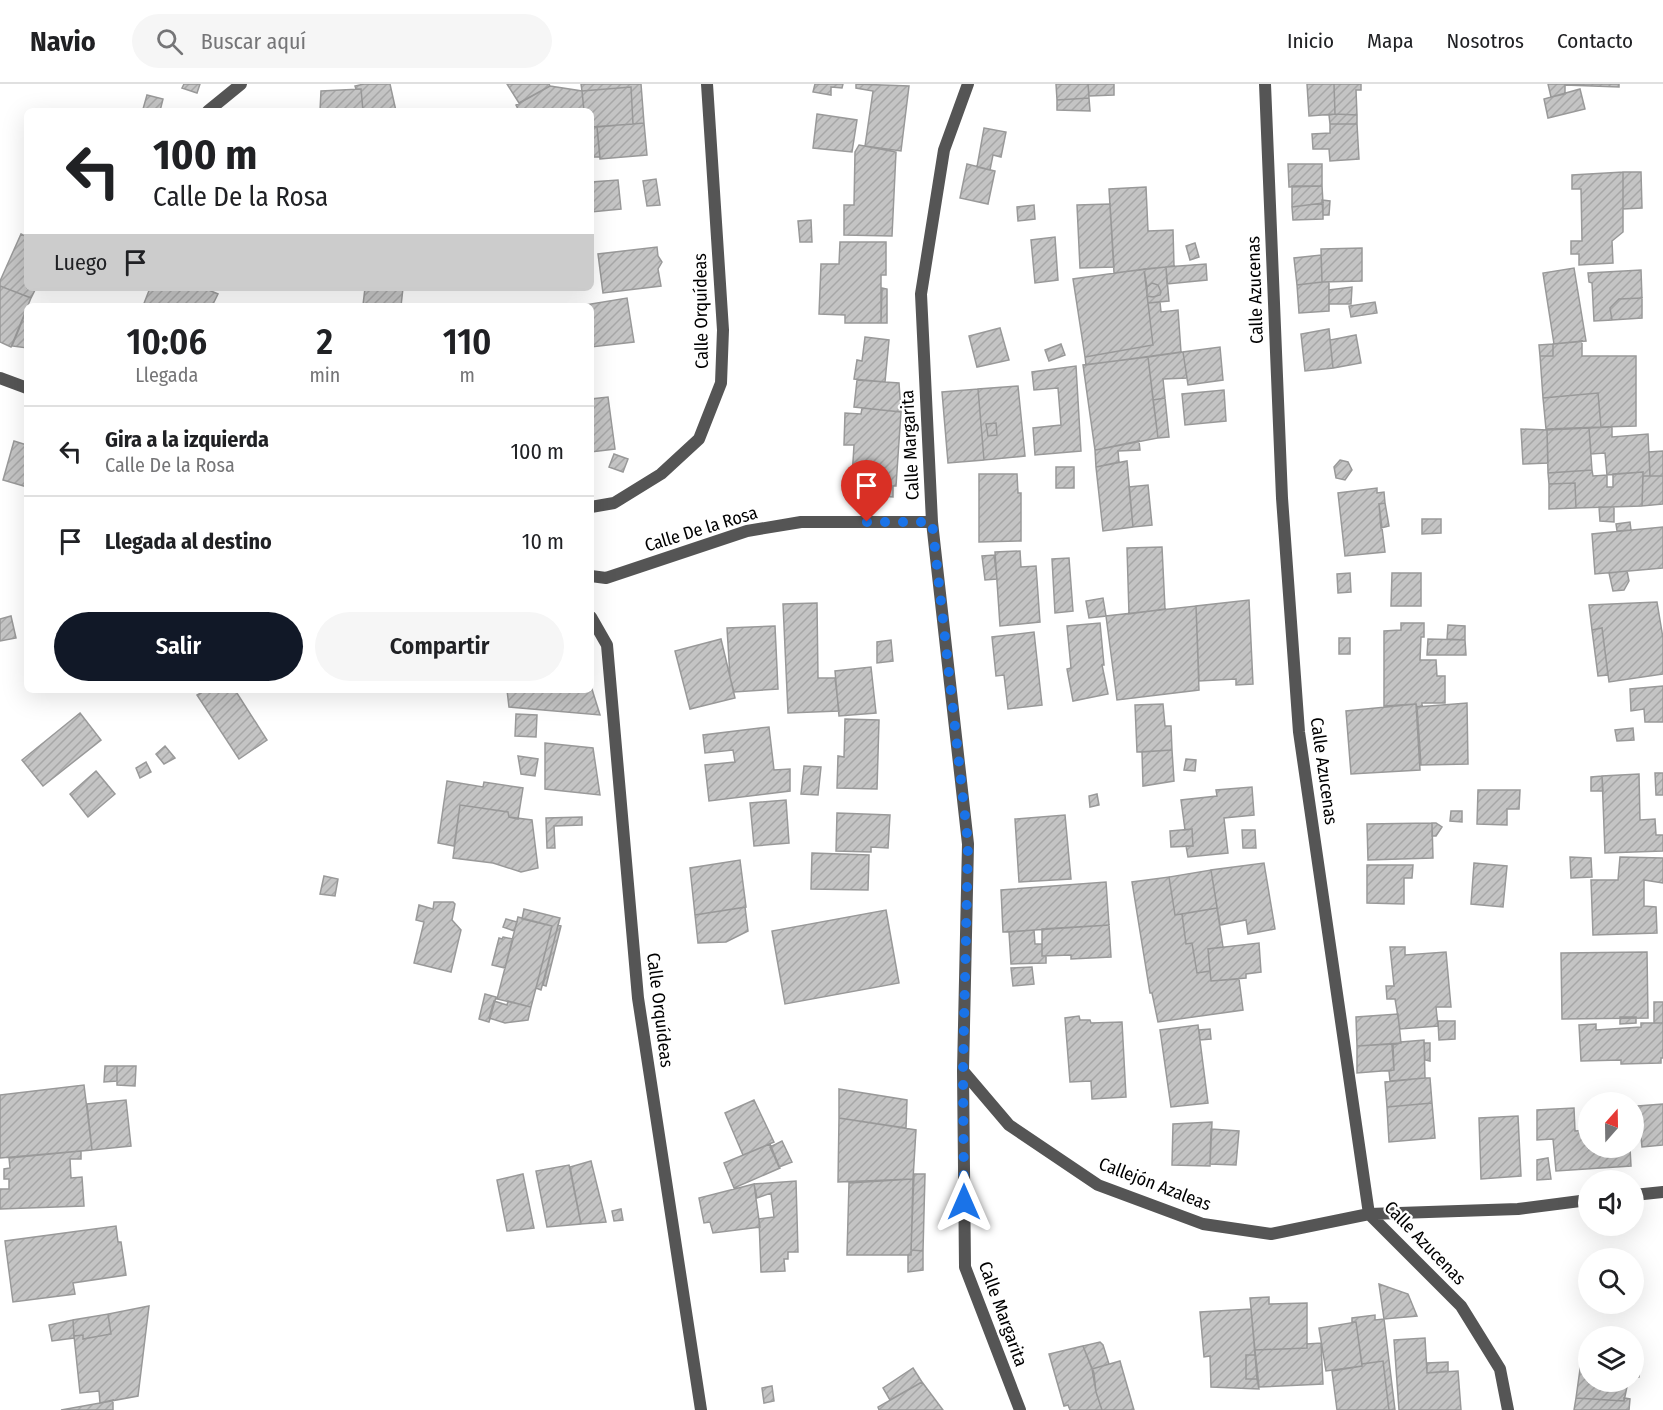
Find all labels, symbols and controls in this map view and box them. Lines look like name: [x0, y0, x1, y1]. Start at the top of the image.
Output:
search box: [132, 14, 552, 68]
text: Navio: [30, 25, 96, 58]
icon: search: [153, 25, 186, 58]
text: Buscar aquí: [201, 28, 306, 55]
text: Inicio: [1287, 28, 1334, 54]
text: Mapa: [1367, 28, 1414, 54]
text: Nosotros: [1447, 28, 1524, 54]
text: Contacto: [1557, 28, 1633, 54]
text: 100 m: [153, 130, 257, 180]
icon: left: [54, 132, 132, 210]
text: Calle De la Rosa: [153, 181, 328, 213]
street label: Calle Azucenas: [1242, 235, 1268, 344]
icon: arrive: [119, 246, 152, 279]
text: Luego: [54, 249, 107, 276]
street label: Calle Orquídeas: [689, 253, 713, 369]
text: 10:06: [126, 320, 207, 364]
text: 2: [317, 320, 333, 364]
text: 110: [443, 320, 492, 364]
text: Llegada: [135, 363, 198, 387]
text: min: [309, 363, 340, 387]
text: m: [459, 363, 475, 387]
street label: Calle Margarita: [896, 389, 924, 501]
text: Gira a la izquierda: [105, 426, 269, 453]
icon: left: [54, 435, 87, 468]
text: 100 m: [510, 438, 564, 465]
text: Calle De la Rosa: [105, 453, 235, 477]
pin: [841, 460, 892, 522]
icon: arrive: [850, 469, 883, 502]
street label: Calle De la Rosa: [642, 501, 760, 557]
icon: arrive: [54, 525, 87, 558]
text: Llegada al destino: [105, 528, 272, 555]
text: 10 m: [522, 528, 564, 555]
button: Salir: [54, 612, 303, 681]
button: Compartir: [315, 612, 564, 681]
street label: Calle Azucenas: [1306, 716, 1342, 826]
street label: Calle Orquídeas: [642, 951, 678, 1069]
north arrow: [1578, 1092, 1644, 1158]
map controls: [1578, 1092, 1644, 1392]
street label: Callejón Azaleas: [1096, 1153, 1215, 1216]
position arrow: [932, 1170, 996, 1234]
button: sound: [1578, 1170, 1644, 1236]
street label: Calle Azucenas: [1380, 1196, 1471, 1290]
button: search: [1578, 1248, 1644, 1314]
street label: Calle Margarita: [974, 1258, 1032, 1370]
button: layers: [1578, 1326, 1644, 1392]

